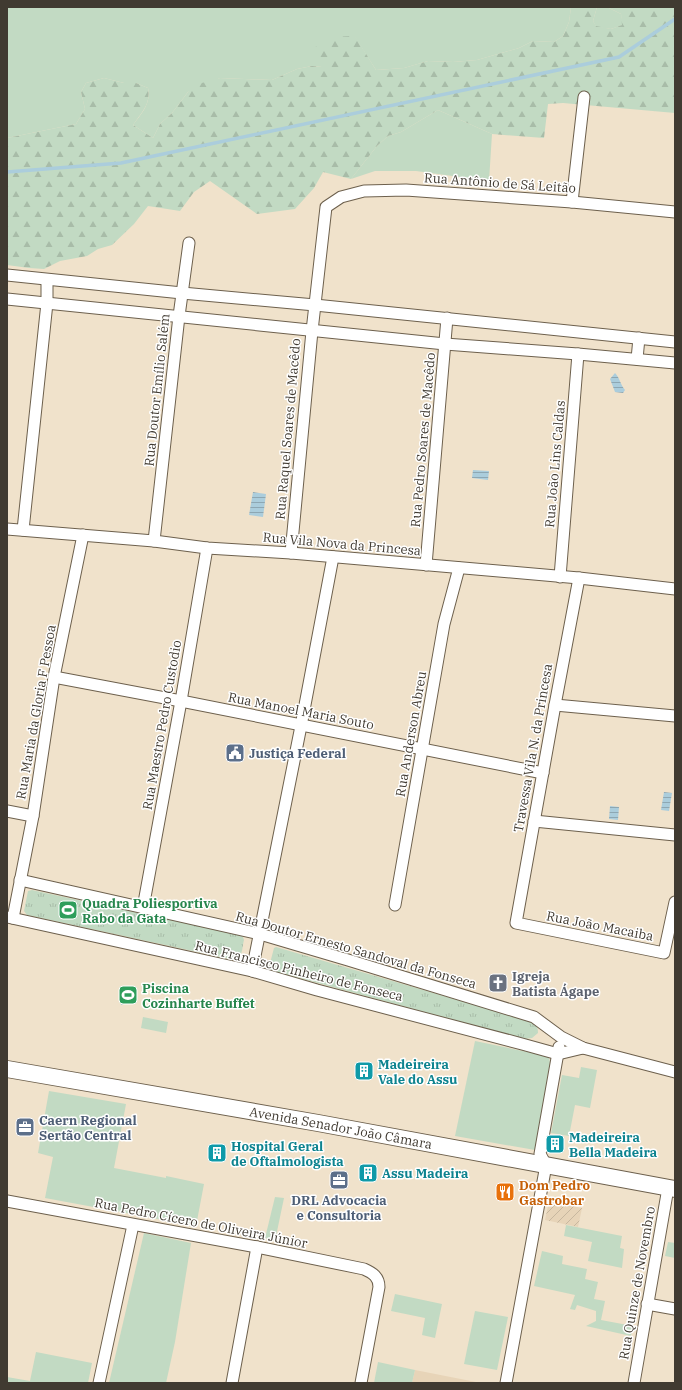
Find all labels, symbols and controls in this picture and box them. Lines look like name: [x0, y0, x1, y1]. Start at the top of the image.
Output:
street label: Rua Antônio de Sá Leitão: [423, 169, 577, 197]
street label: Rua Doutor Emílio Salém: [141, 313, 173, 467]
street label: Rua Raquel Soares de Macêdo: [272, 338, 304, 520]
street label: Rua Pedro Soares de Macêdo: [407, 352, 439, 528]
street label: Rua João Lins Caldas: [541, 400, 569, 528]
street label: Rua Vila Nova da Princesa: [262, 529, 422, 559]
street label: Rua Maria da Gloria F Pessoa: [12, 623, 60, 801]
street label: Rua Maestro Pedro Custodio: [139, 639, 185, 811]
street label: Travessa Vila N. da Princesa: [510, 662, 556, 834]
street label: Rua Anderson Abreu: [392, 670, 430, 798]
street label: Rua Manoel Maria Souto: [227, 689, 375, 733]
public building icon: Justiça Federal: [224, 742, 246, 764]
place label: Justiça Federal: [249, 745, 346, 762]
place label: Quadra Poliesportiva Rabo da Gata: [82, 895, 218, 927]
sports icon: Quadra Poliesportiva Rabo da Gata: [57, 899, 79, 921]
street label: Rua Doutor Ernesto Sandoval da Fonseca: [234, 907, 478, 993]
street label: Rua João Macaiba: [545, 907, 655, 945]
street label: Rua Francisco Pinheiro de Fonseca: [193, 937, 405, 1005]
place label: Igreja Batista Ágape: [512, 968, 599, 1000]
church icon: Igreja Batista Ágape: [487, 972, 509, 994]
place label: Piscina Cozinharte Buffet: [142, 980, 255, 1012]
sports icon: Piscina Cozinharte Buffet: [117, 984, 139, 1006]
place label: Madeireira Vale do Assu: [378, 1056, 458, 1088]
building icon: Madeireira Vale do Assu: [353, 1060, 375, 1082]
street label: Avenida Senador João Câmara: [248, 1103, 434, 1152]
place label: Caern Regional Sertão Central: [39, 1112, 137, 1144]
office icon: Caern Regional Sertão Central: [14, 1116, 36, 1138]
place label: Madeireira Bella Madeira: [569, 1129, 658, 1161]
building icon: Madeireira Bella Madeira: [544, 1133, 566, 1155]
place label: Hospital Geral de Oftalmologista: [231, 1138, 344, 1170]
building icon: Hospital Geral de Oftalmologista: [206, 1142, 228, 1164]
building icon: Assu Madeira: [357, 1162, 379, 1184]
place label: Assu Madeira: [382, 1165, 469, 1182]
office icon: DRL Advocacia e Consultoria: [328, 1169, 350, 1191]
place label: Dom Pedro Gastrobar: [519, 1177, 591, 1209]
restaurant icon: Dom Pedro Gastrobar: [494, 1181, 516, 1203]
place label: DRL Advocacia e Consultoria: [291, 1192, 387, 1224]
street label: Rua Pedro Cícero de Oliveira Júnior: [93, 1194, 309, 1252]
street label: Rua Quinze de Novembro: [615, 1205, 659, 1361]

